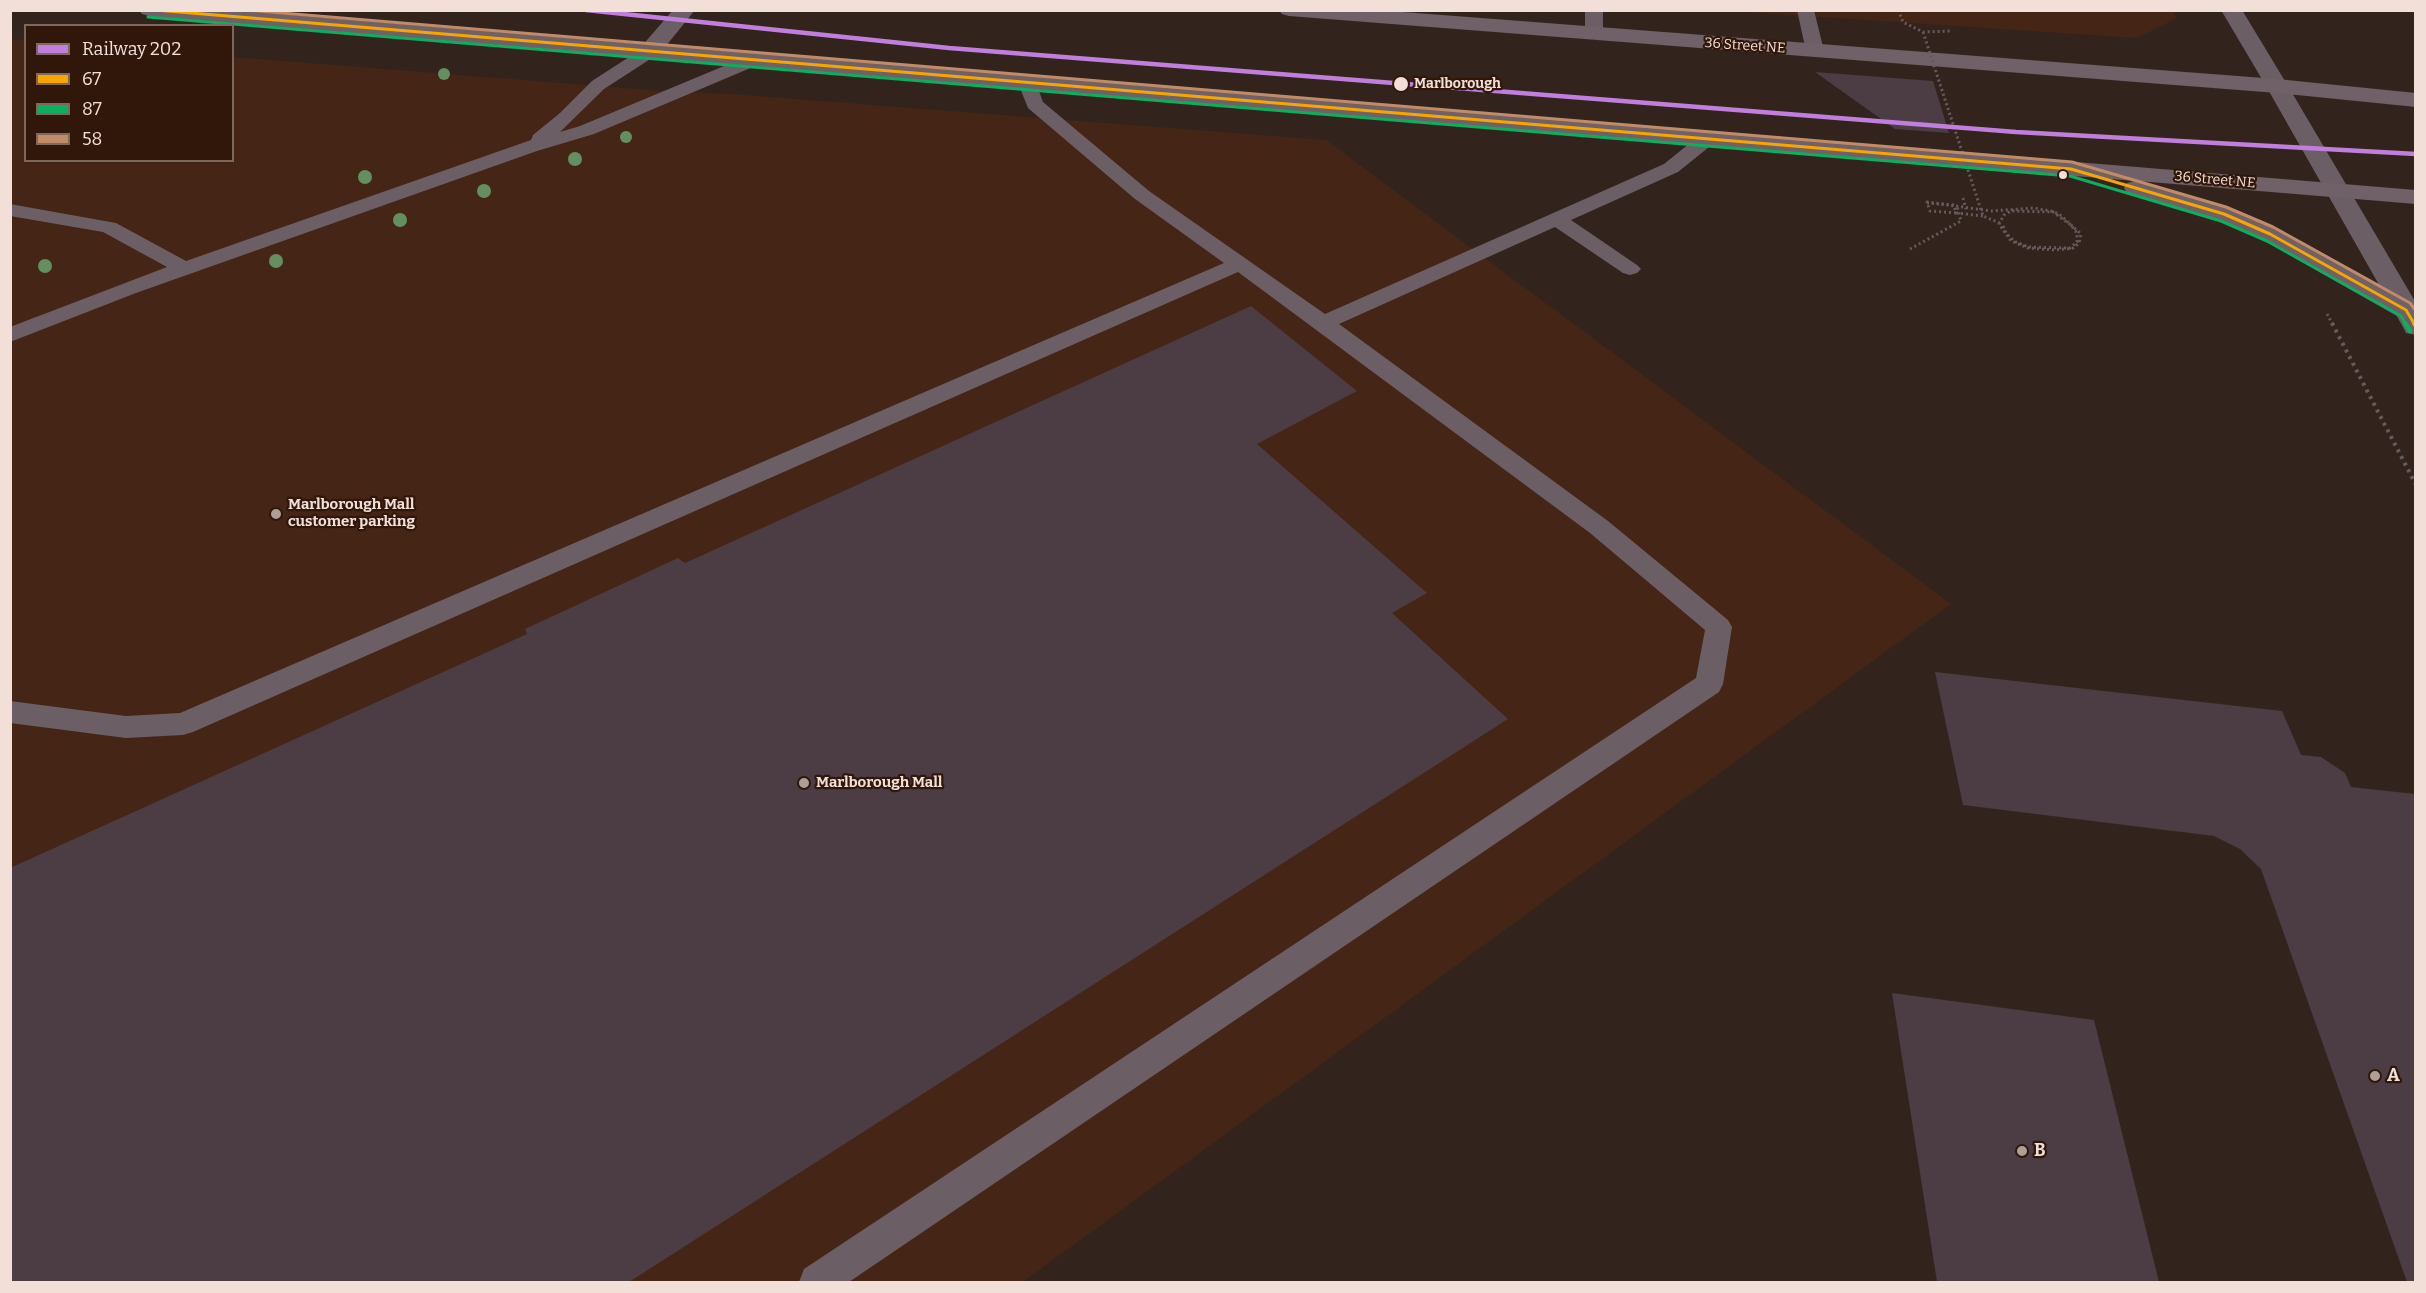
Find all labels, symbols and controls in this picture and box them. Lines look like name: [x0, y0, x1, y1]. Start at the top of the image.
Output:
legend: [24, 24, 234, 162]
street label: 36 Street NE: [1704, 35, 1786, 57]
text: Railway 202: [82, 38, 181, 60]
text: 67: [82, 68, 101, 90]
marker: Marlborough: [1392, 75, 1410, 93]
place label: Marlborough: [1414, 76, 1501, 92]
text: 87: [82, 98, 102, 120]
text: 58: [82, 128, 102, 150]
street label: 36 Street NE: [2174, 168, 2256, 192]
unlabelled marker: [2057, 169, 2069, 181]
place label: Marlborough Mall customer parking: [288, 496, 415, 531]
marker: Marlborough Mall customer parking: [269, 507, 283, 521]
place label: Marlborough Mall: [816, 774, 942, 792]
marker: Marlborough Mall: [797, 776, 811, 790]
place label: A: [2387, 1065, 2400, 1087]
marker: A: [2368, 1069, 2382, 1083]
place label: B: [2034, 1140, 2046, 1162]
marker: B: [2015, 1144, 2029, 1158]

